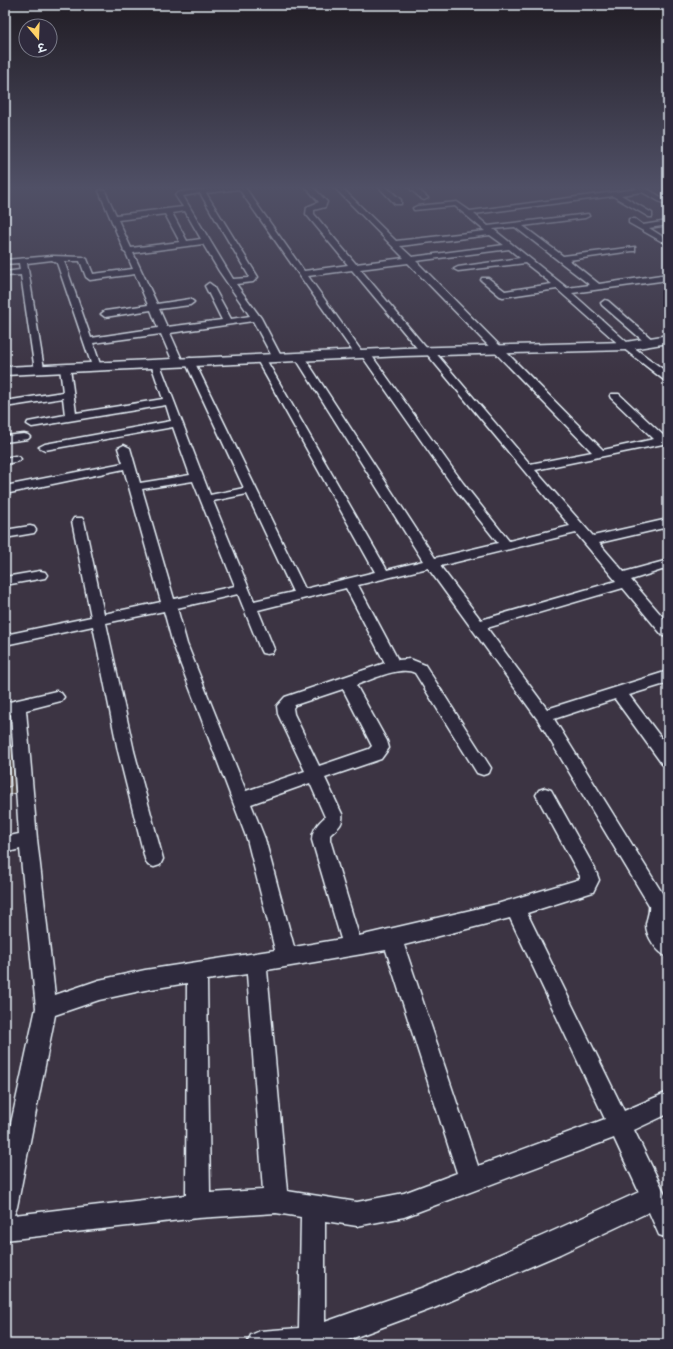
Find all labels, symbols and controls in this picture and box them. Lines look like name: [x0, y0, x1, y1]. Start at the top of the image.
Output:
north arrow: [18, 18, 58, 58]
text: उ: [34, 38, 48, 55]

